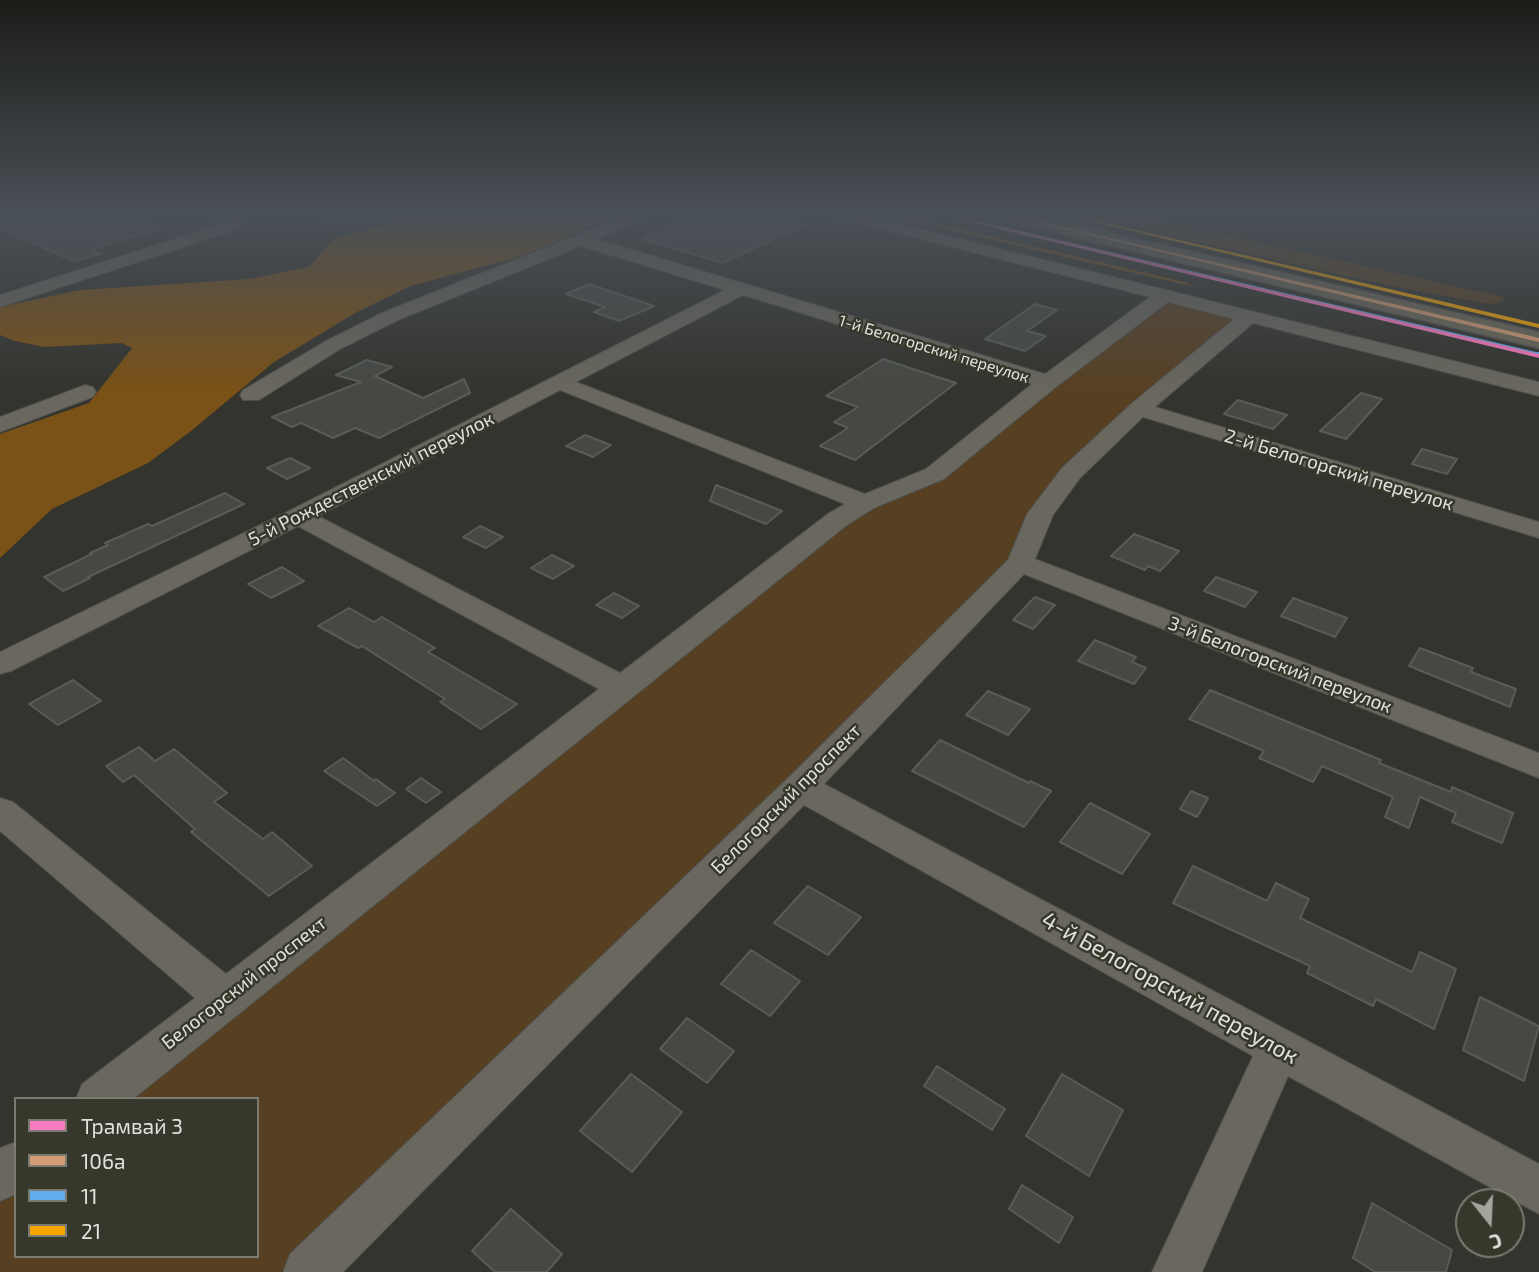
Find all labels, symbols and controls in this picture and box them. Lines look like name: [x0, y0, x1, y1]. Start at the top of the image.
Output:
street label: 1-й Белогорский переулок: [837, 311, 1031, 387]
street label: 5-й Рождественский переулок: [244, 407, 498, 551]
street label: 2-й Белогорский переулок: [1222, 424, 1456, 516]
street label: 3-й Белогорский переулок: [1165, 612, 1395, 718]
street label: Белогорский проспект: [706, 719, 866, 879]
street label: 4-й Белогорский переулок: [1037, 906, 1303, 1070]
street label: Белогорский проспект: [157, 912, 331, 1054]
legend: [14, 1097, 259, 1258]
text: Трамвай 3: [81, 1113, 183, 1138]
text: 106а: [81, 1148, 126, 1173]
text: 11: [81, 1183, 98, 1208]
north arrow: [1455, 1188, 1525, 1258]
text: 21: [81, 1218, 101, 1243]
text: С: [1487, 1229, 1505, 1254]

